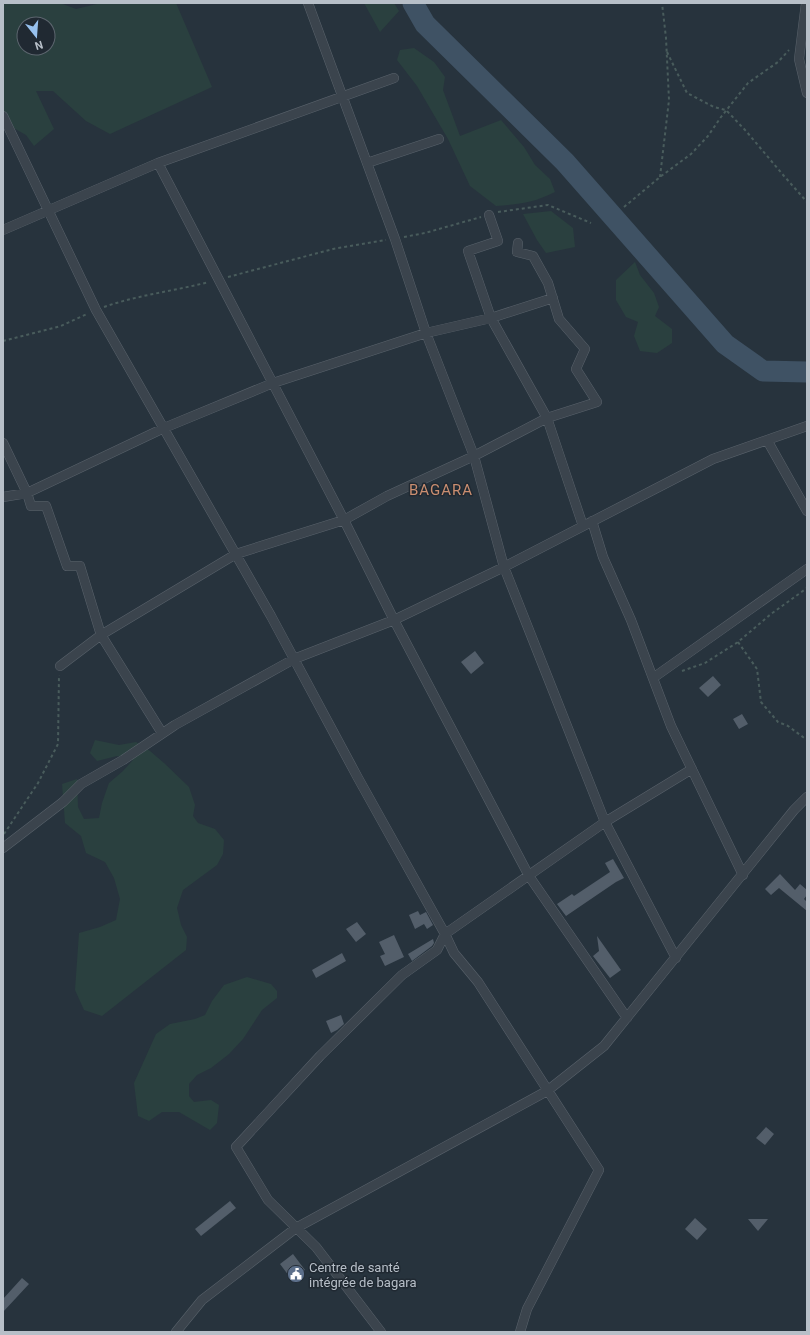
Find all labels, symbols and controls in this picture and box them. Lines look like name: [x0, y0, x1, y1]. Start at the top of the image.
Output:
north arrow: [16, 16, 56, 56]
text: N: [33, 38, 44, 53]
district label: BAGARA: [409, 481, 473, 499]
place label: Centre de santé intégrée de bagara: [309, 1260, 417, 1290]
public building icon: Centre de santé intégrée de bagara: [286, 1264, 306, 1284]

